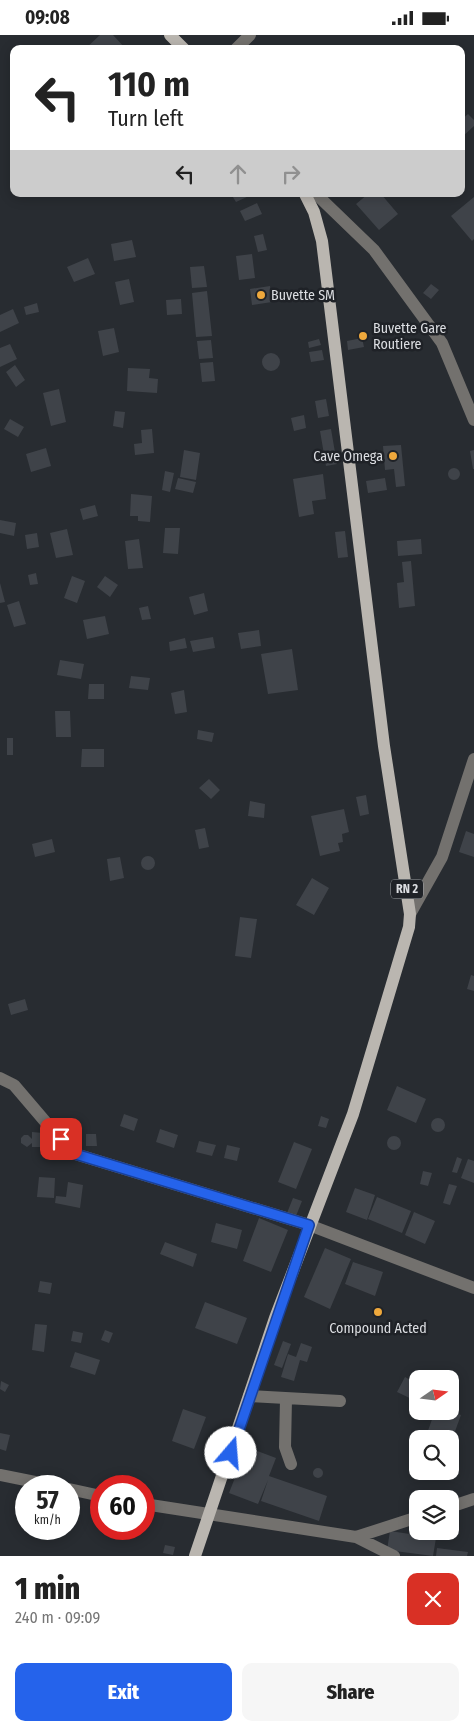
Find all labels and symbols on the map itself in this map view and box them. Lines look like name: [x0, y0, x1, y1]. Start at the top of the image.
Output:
place label: Buvette SM: [271, 287, 335, 304]
marker: Buvette SM: [255, 289, 267, 301]
place label: Buvette Gare Routiere: [373, 320, 447, 353]
marker: Buvette Gare Routiere: [357, 330, 369, 342]
place label: Cave Omega: [313, 448, 383, 465]
marker: Cave Omega: [387, 450, 399, 462]
road number: RN 2: [391, 879, 423, 899]
pin: [40, 1118, 82, 1160]
marker: Compound Acted: [372, 1306, 384, 1318]
place label: Compound Acted: [329, 1320, 427, 1337]
north arrow: [409, 1370, 459, 1420]
position arrow: [204, 1426, 256, 1478]
speed limit sign: 60: [90, 1475, 155, 1540]

